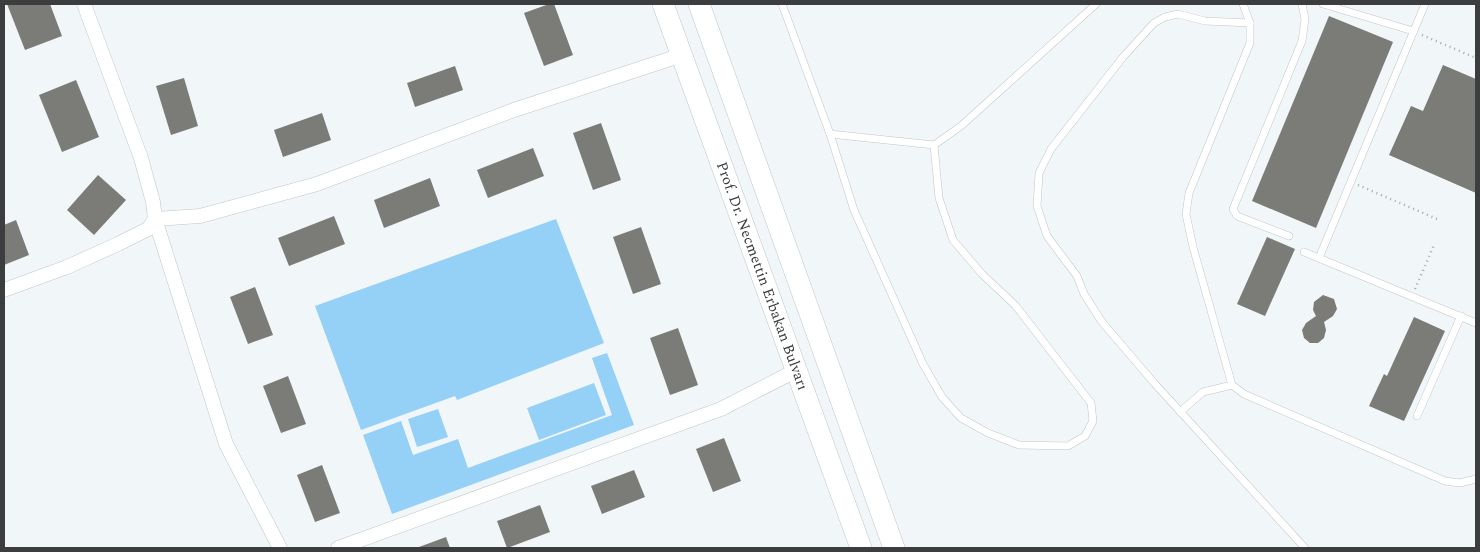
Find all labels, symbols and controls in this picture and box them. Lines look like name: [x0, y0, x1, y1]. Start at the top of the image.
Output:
street label: Prof. Dr. Necmettin Erbakan Bulvarı: [710, 158, 814, 394]

